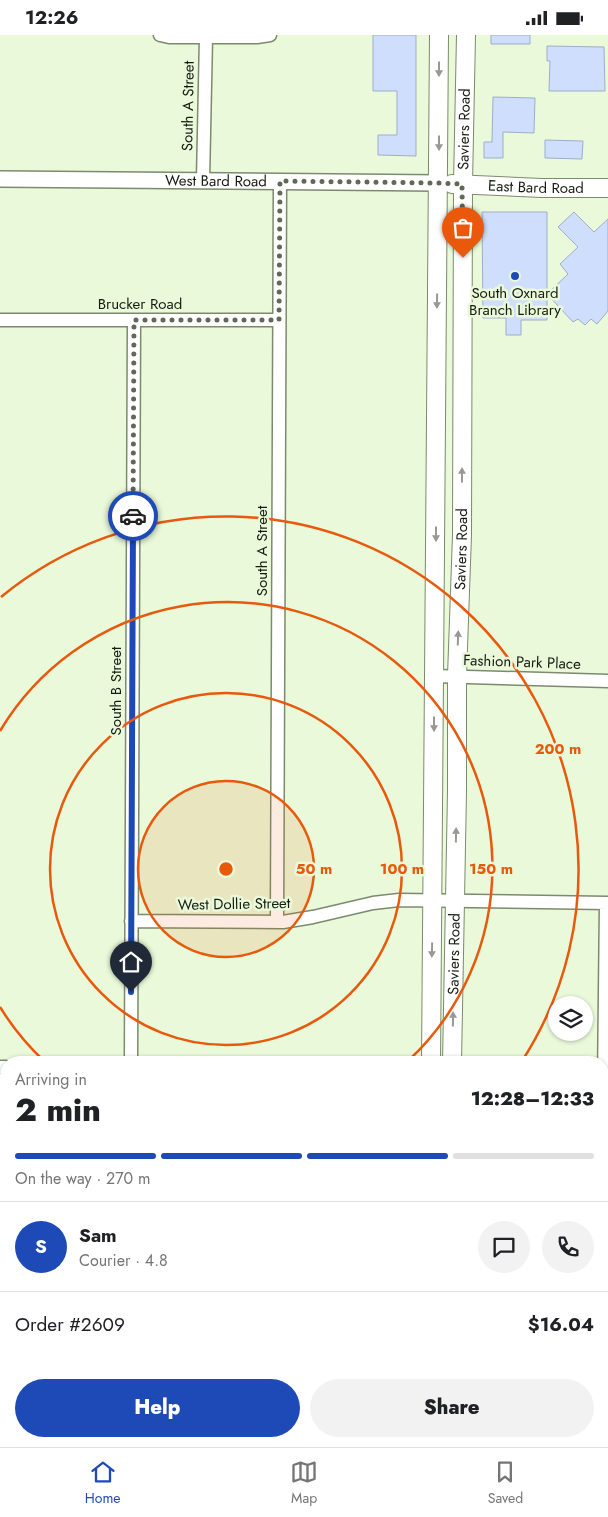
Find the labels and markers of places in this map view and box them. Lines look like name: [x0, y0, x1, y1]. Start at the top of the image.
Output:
pin: [442, 207, 484, 258]
marker: South Oxnard Branch Library: [509, 270, 521, 282]
place label: South Oxnard Branch Library: [469, 282, 561, 321]
centre of rings: [217, 860, 235, 878]
pin: [110, 941, 152, 992]

